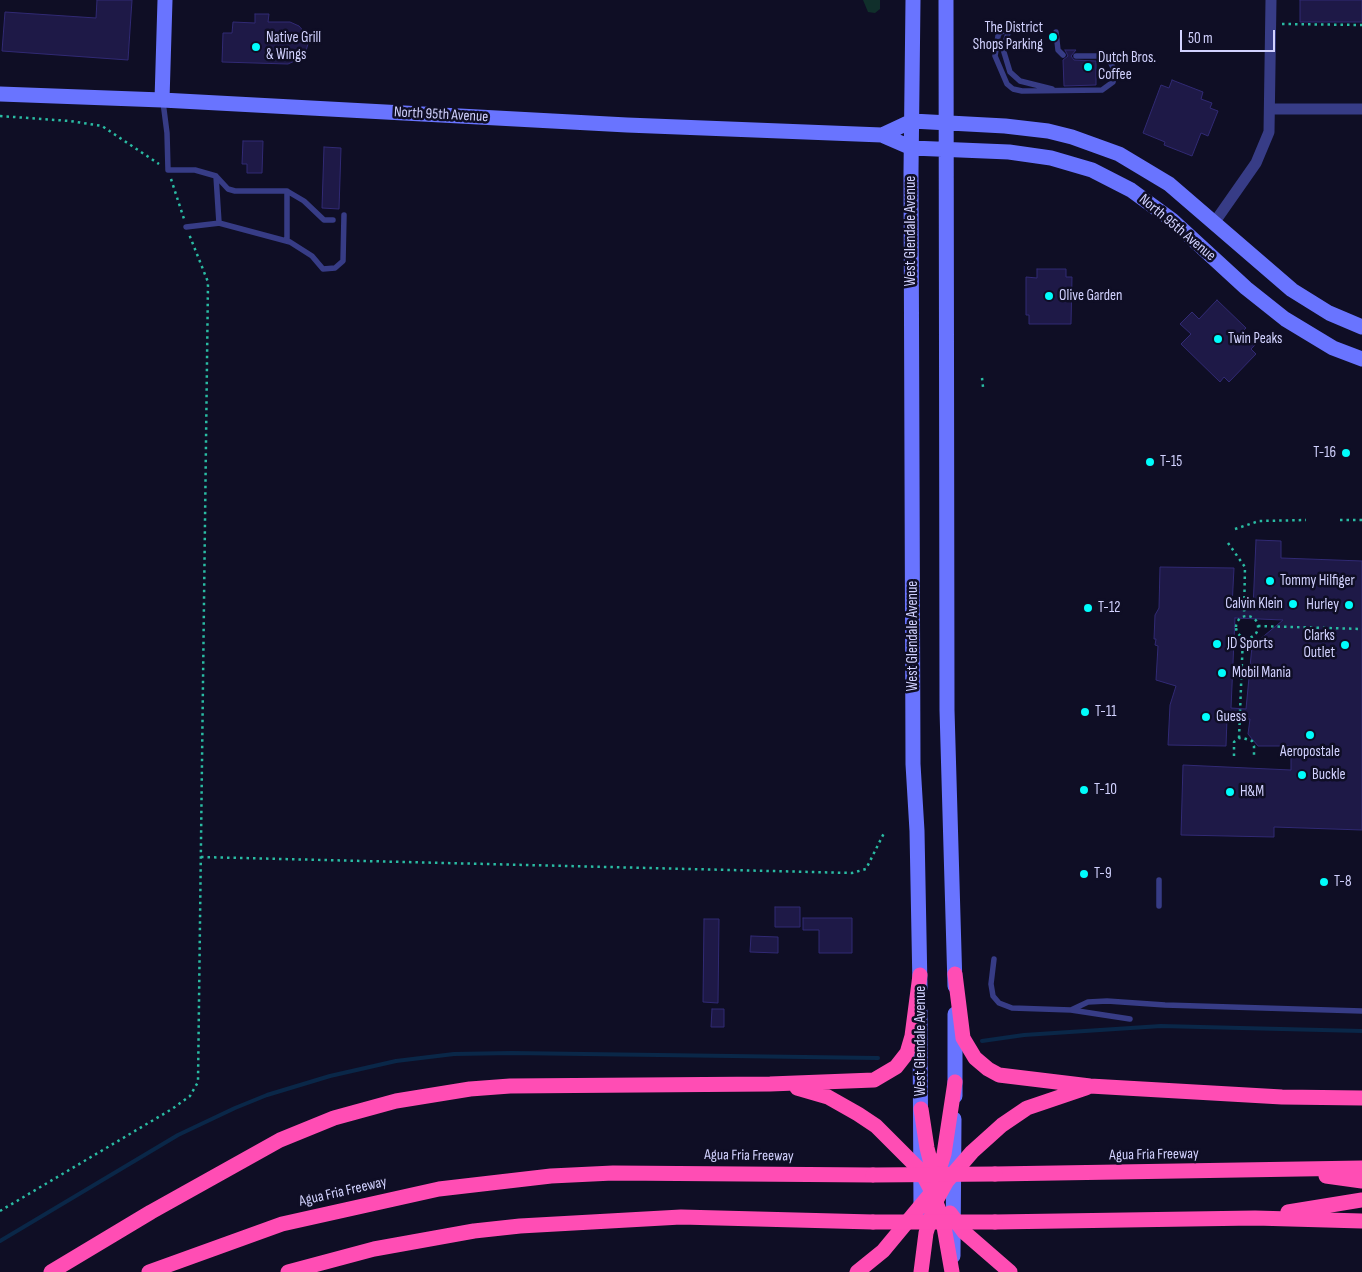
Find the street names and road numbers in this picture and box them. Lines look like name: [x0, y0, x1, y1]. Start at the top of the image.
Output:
street label: North 95th Avenue: [393, 104, 489, 126]
street label: West Glendale Avenue: [902, 176, 920, 286]
street label: North 95th Avenue: [1135, 191, 1219, 265]
street label: West Glendale Avenue: [904, 581, 922, 691]
street label: West Glendale Avenue: [912, 986, 930, 1096]
street label: Agua Fria Freeway: [1109, 1145, 1199, 1165]
street label: Agua Fria Freeway: [704, 1146, 794, 1166]
street label: Agua Fria Freeway: [297, 1173, 389, 1211]

